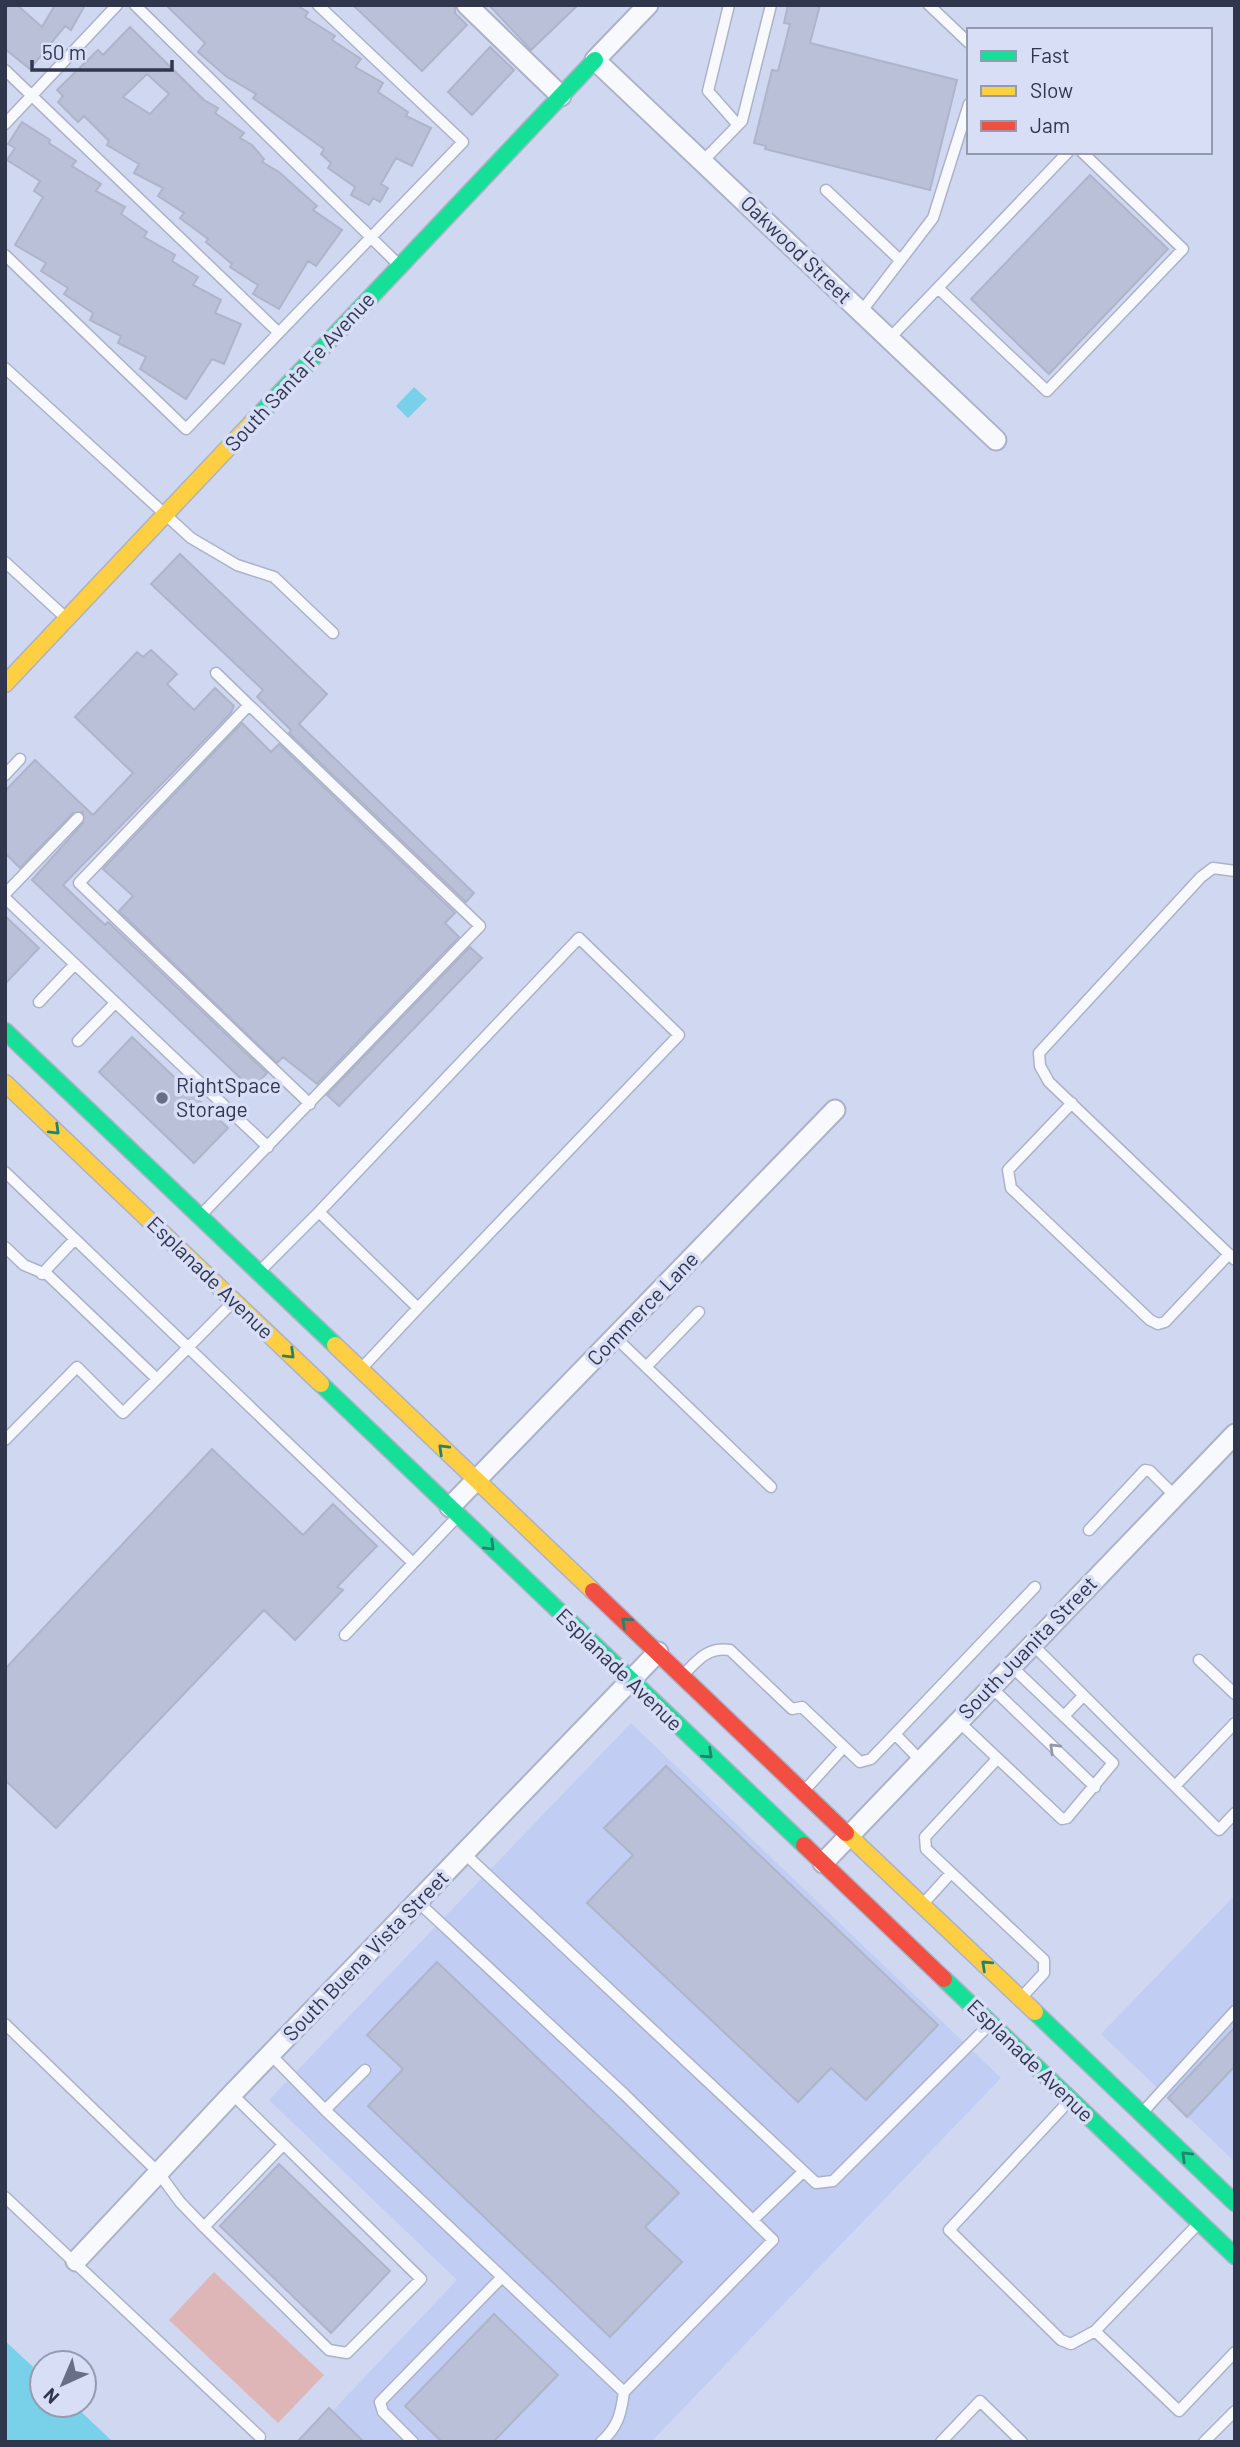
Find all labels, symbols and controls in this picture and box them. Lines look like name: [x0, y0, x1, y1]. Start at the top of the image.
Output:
scale bar: [32, 28, 172, 72]
legend: [967, 28, 1212, 154]
text: 50 m: [42, 39, 86, 64]
text: Fast: [1030, 42, 1070, 67]
text: Slow: [1030, 77, 1073, 102]
text: Jam: [1030, 112, 1070, 137]
street label: Oakwood Street: [736, 190, 858, 308]
street label: South Santa Fe Avenue: [219, 286, 379, 456]
place label: RightSpace Storage: [176, 1072, 281, 1121]
marker: RightSpace Storage: [154, 1090, 170, 1106]
one-way arrow: [46, 1121, 59, 1134]
street label: Esplanade Avenue: [143, 1210, 279, 1343]
street label: Commerce Lane: [581, 1246, 703, 1370]
one-way arrow: [282, 1346, 295, 1359]
one-way arrow: [438, 1444, 451, 1457]
one-way arrow: [482, 1537, 495, 1550]
street label: South Juanita Street: [952, 1570, 1101, 1724]
street label: Esplanade Avenue: [552, 1602, 688, 1735]
one-way arrow: [621, 1618, 634, 1630]
one-way arrow: [1049, 1744, 1062, 1757]
one-way arrow: [699, 1745, 712, 1758]
street label: South Buena Vista Street: [277, 1864, 453, 2045]
one-way arrow: [981, 1961, 994, 1973]
street label: Esplanade Avenue: [963, 1993, 1099, 2126]
one-way arrow: [1181, 2151, 1194, 2164]
north arrow: [28, 2349, 98, 2419]
text: N: [38, 2384, 63, 2409]

